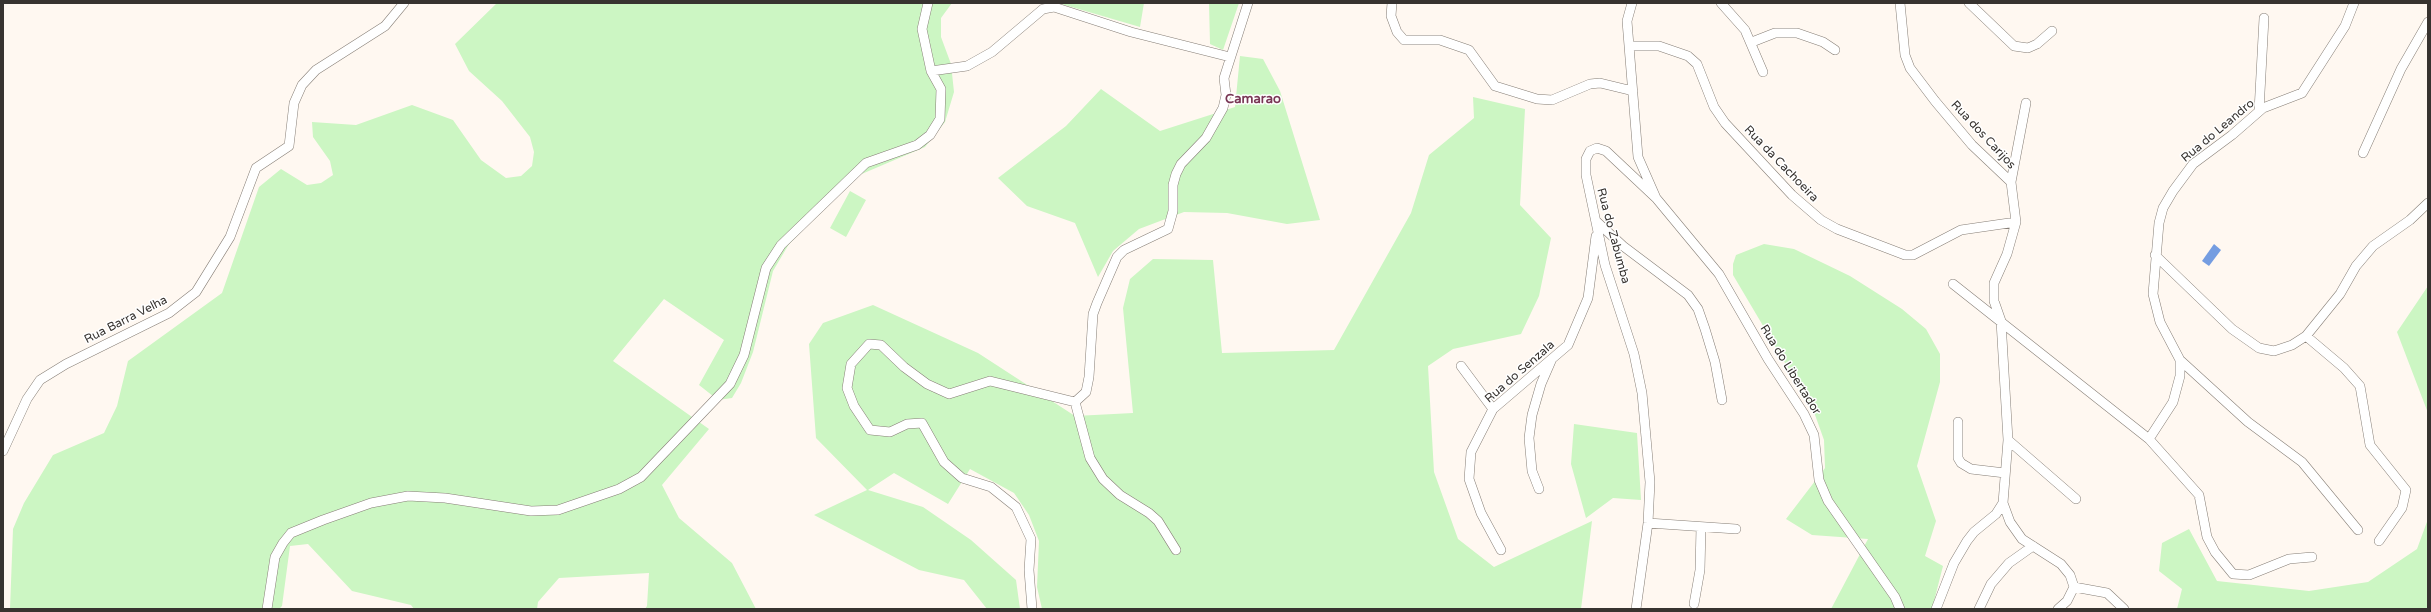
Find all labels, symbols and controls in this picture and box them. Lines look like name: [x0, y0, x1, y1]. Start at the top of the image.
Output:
district label: Camarao: [1225, 92, 1281, 108]
street label: Rua do Leandro: [2179, 96, 2257, 166]
street label: Rua dos Carijos: [1948, 98, 2018, 172]
street label: Rua da Cachoeira: [1741, 123, 1821, 205]
street label: Rua do Zabumba: [1593, 187, 1633, 285]
street label: Rua Barra Velha: [82, 293, 170, 347]
street label: Rua do Libertador: [1757, 322, 1823, 418]
street label: Rua do Senzala: [1482, 338, 1558, 406]

